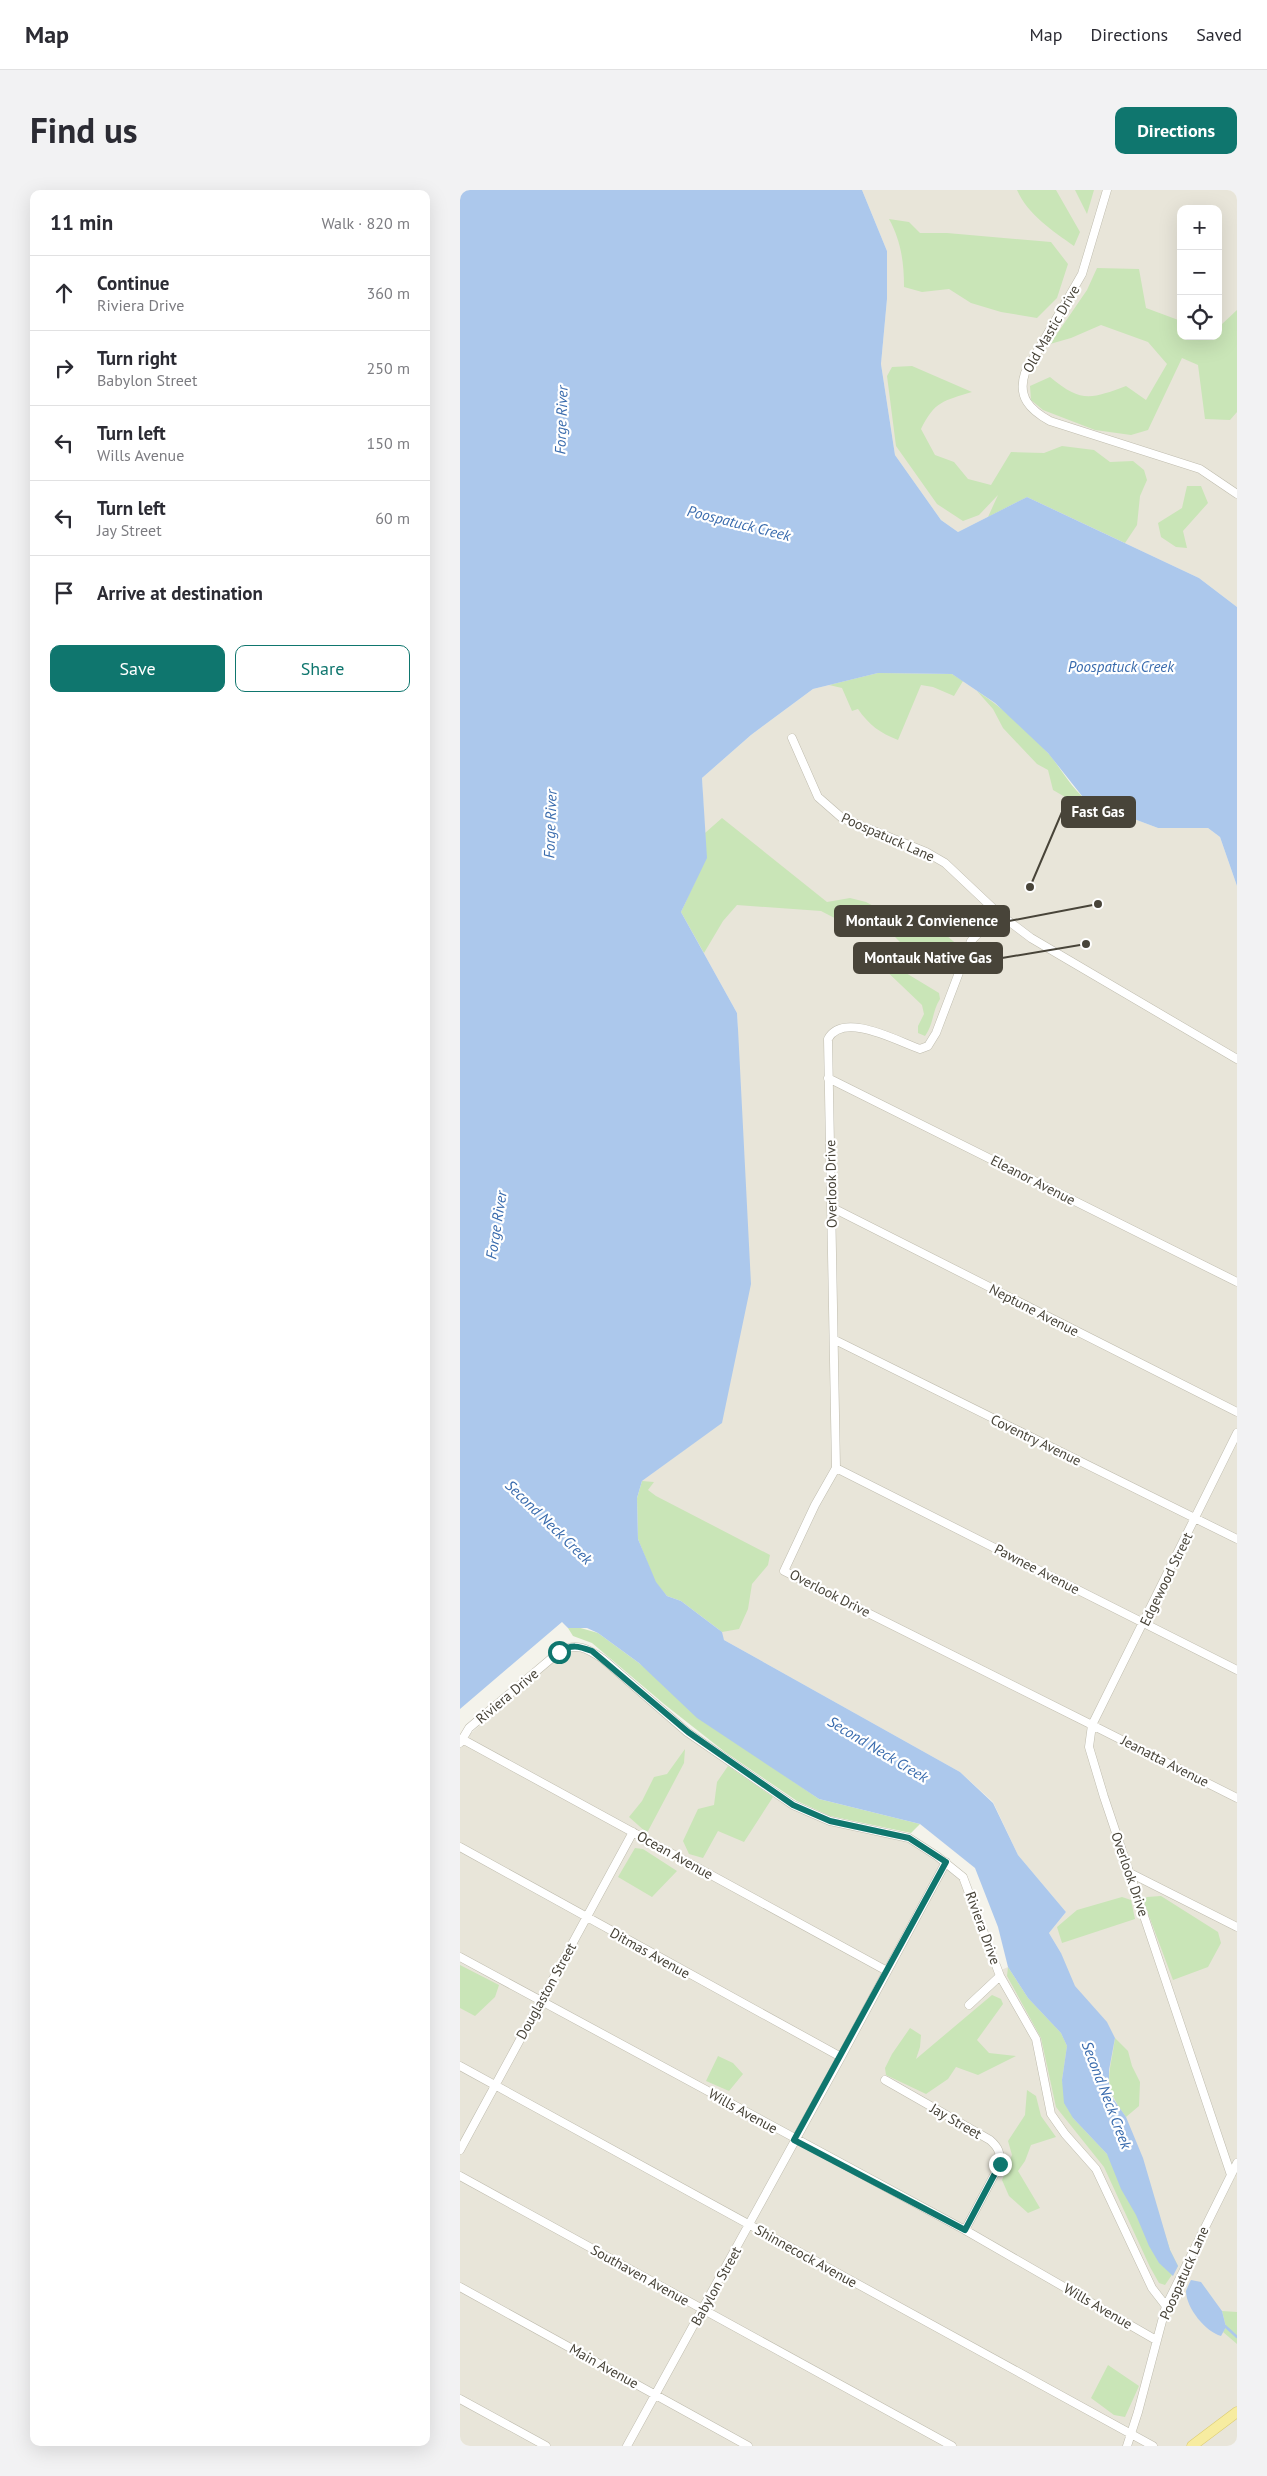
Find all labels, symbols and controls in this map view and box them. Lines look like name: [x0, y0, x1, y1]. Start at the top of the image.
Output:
text: Map: [25, 19, 69, 50]
text: Map: [1030, 23, 1062, 46]
text: Directions: [1090, 23, 1168, 46]
text: Saved: [1196, 23, 1242, 46]
text: Find us: [30, 107, 138, 153]
button: Directions: [1115, 107, 1237, 154]
map controls: [1177, 205, 1222, 340]
button: +: [1177, 205, 1222, 250]
text: 11 min: [50, 209, 113, 236]
text: Walk · 820 m: [321, 213, 410, 233]
button: −: [1177, 250, 1222, 295]
text: Continue: [97, 271, 169, 295]
icon: ahead: [50, 279, 78, 307]
street label: Old Mastic Drive: [1019, 282, 1083, 376]
text: 360 m: [367, 283, 410, 303]
text: Riviera Drive: [97, 295, 184, 315]
button: locate: [1177, 295, 1222, 340]
text: Turn right: [97, 346, 177, 370]
icon: right: [50, 354, 78, 382]
text: 250 m: [367, 358, 410, 378]
text: Babylon Street: [97, 370, 197, 390]
water label: Forge River: [550, 384, 572, 455]
text: Turn left: [97, 421, 166, 445]
icon: left: [50, 429, 78, 457]
text: 150 m: [367, 433, 410, 453]
text: Wills Avenue: [97, 445, 184, 465]
text: Turn left: [97, 496, 166, 520]
water label: Poospatuck Creek: [685, 501, 794, 545]
icon: left: [50, 504, 78, 532]
text: 60 m: [375, 508, 410, 528]
text: Jay Street: [97, 520, 162, 540]
icon: arrive: [50, 579, 78, 607]
text: Arrive at destination: [97, 581, 263, 605]
button: Save: [50, 645, 225, 692]
button: Share: [235, 645, 410, 692]
water label: Poospatuck Creek: [1068, 657, 1175, 676]
water label: Forge River: [539, 788, 561, 859]
callout: Fast Gas: [1062, 797, 1135, 827]
text: Fast Gas: [1071, 802, 1125, 821]
street label: Poospatuck Lane: [839, 808, 937, 866]
callout: Montauk 2 Convienence: [835, 906, 1009, 936]
text: Montauk 2 Convienence: [846, 911, 999, 930]
callout: Montauk Native Gas: [854, 943, 1002, 973]
text: Montauk Native Gas: [864, 948, 992, 967]
street label: Overlook Drive: [821, 1140, 841, 1228]
street label: Eleanor Avenue: [988, 1151, 1078, 1209]
water label: Forge River: [481, 1188, 511, 1260]
street label: Neptune Avenue: [986, 1280, 1082, 1340]
street label: Coventry Avenue: [988, 1410, 1084, 1470]
water label: Second Neck Creek: [501, 1476, 597, 1569]
street label: Edgewood Street: [1136, 1529, 1196, 1629]
street label: Pawnee Avenue: [991, 1540, 1083, 1598]
street label: Overlook Drive: [787, 1565, 873, 1621]
route start: [548, 1641, 571, 1664]
street label: Riviera Drive: [472, 1665, 542, 1727]
water label: Second Neck Creek: [824, 1712, 933, 1787]
street label: Jeanatta Avenue: [1117, 1731, 1212, 1791]
street label: Ocean Avenue: [634, 1827, 716, 1883]
street label: Overlook Drive: [1107, 1829, 1153, 1919]
street label: Riviera Drive: [961, 1889, 1005, 1967]
street label: Ditmas Avenue: [607, 1924, 693, 1982]
street label: Douglaston Street: [512, 1939, 580, 2043]
water label: Second Neck Creek: [1078, 2038, 1137, 2153]
street label: Wills Avenue: [705, 2085, 781, 2137]
street label: Jay Street: [926, 2099, 985, 2143]
route end: [989, 2153, 1012, 2176]
street label: Shinnecock Avenue: [752, 2220, 860, 2292]
street label: Poospatuck Lane: [1155, 2224, 1213, 2322]
street label: Southaven Avenue: [587, 2240, 693, 2310]
street label: Babylon Street: [687, 2243, 745, 2329]
street label: Wills Avenue: [1060, 2279, 1136, 2333]
street label: Main Avenue: [566, 2340, 642, 2392]

